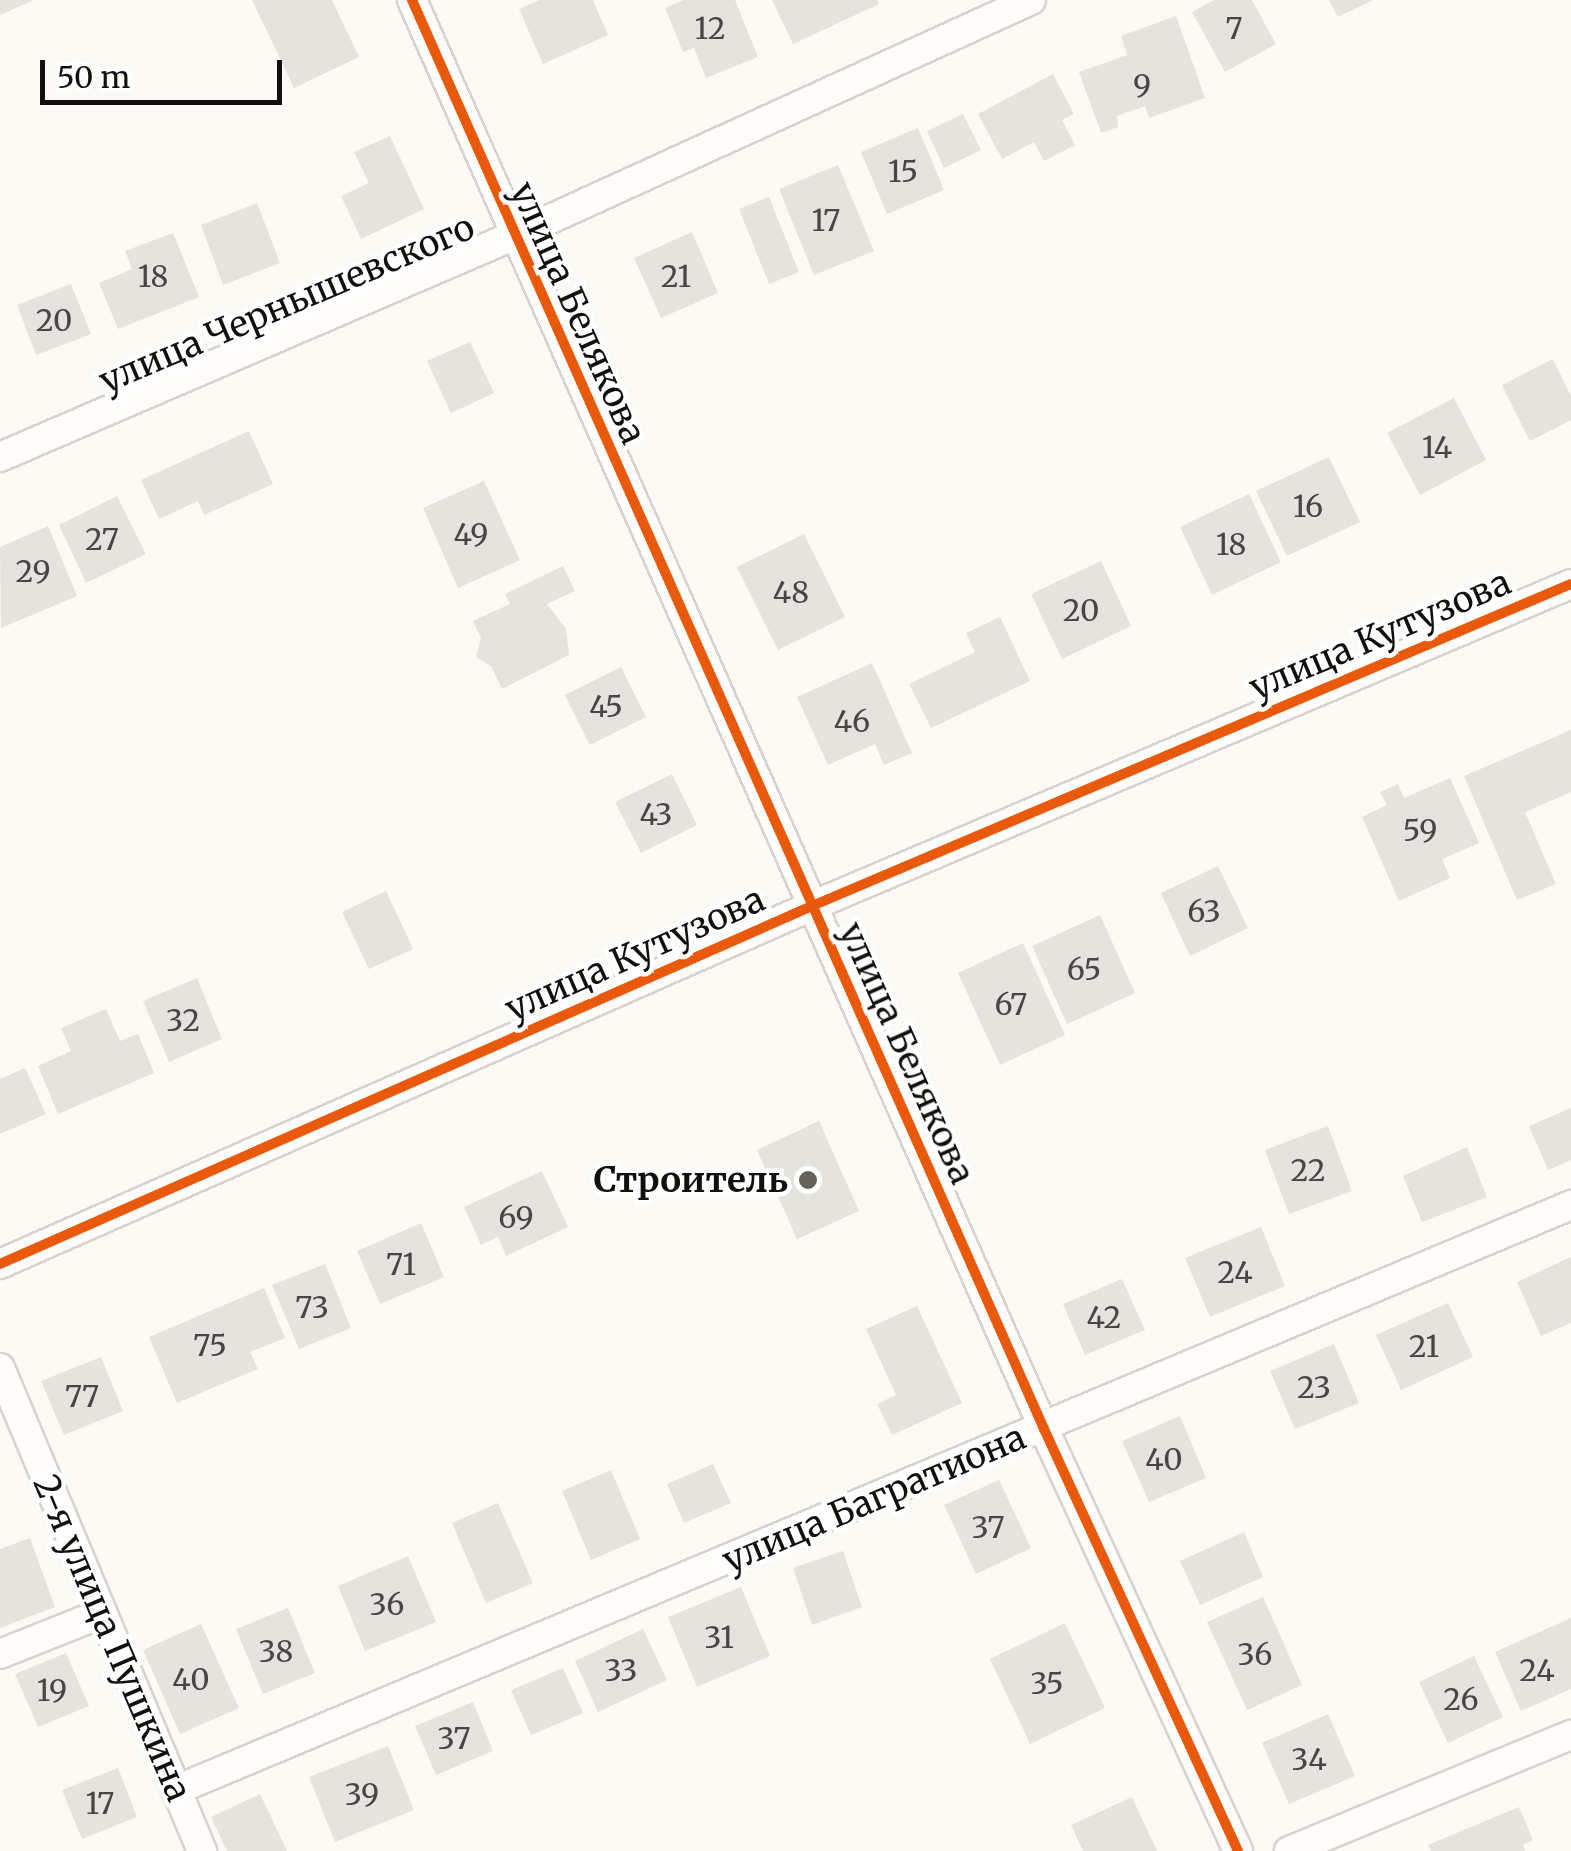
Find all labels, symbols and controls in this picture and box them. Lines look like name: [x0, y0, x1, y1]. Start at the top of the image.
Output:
house number: 12: [694, 10, 726, 46]
house number: 7: [1225, 10, 1243, 46]
scale bar: [45, 40, 288, 102]
text: 50 m: [57, 58, 130, 96]
house number: 9: [1133, 67, 1151, 103]
house number: 15: [888, 153, 918, 189]
street label: улица Белякова: [501, 176, 655, 450]
house number: 17: [812, 202, 840, 238]
street label: улица Чернышевского: [93, 206, 481, 402]
house number: 18: [138, 258, 168, 294]
house number: 21: [661, 258, 691, 294]
house number: 20: [36, 302, 72, 338]
house number: 14: [1422, 429, 1452, 465]
house number: 16: [1293, 488, 1323, 524]
house number: 49: [454, 516, 488, 552]
house number: 27: [85, 521, 119, 557]
house number: 18: [1216, 526, 1246, 562]
house number: 29: [15, 553, 51, 589]
street label: улица Кутузова: [1243, 561, 1517, 709]
house number: 48: [773, 574, 809, 610]
house number: 20: [1063, 592, 1099, 628]
house number: 45: [589, 688, 623, 724]
house number: 46: [834, 703, 870, 739]
house number: 43: [639, 796, 673, 832]
house number: 59: [1403, 812, 1437, 848]
street label: улица Кутузова: [499, 878, 771, 1030]
house number: 63: [1187, 893, 1221, 929]
street label: улица Белякова: [830, 916, 984, 1190]
house number: 65: [1067, 951, 1101, 987]
house number: 67: [995, 986, 1027, 1022]
house number: 32: [166, 1002, 200, 1038]
house number: 22: [1290, 1152, 1326, 1188]
place label: Строитель: [594, 1159, 788, 1201]
marker: Строитель: [797, 1169, 819, 1191]
house number: 69: [498, 1199, 534, 1235]
house number: 71: [386, 1246, 416, 1282]
house number: 24: [1217, 1254, 1253, 1290]
house number: 73: [295, 1289, 329, 1325]
house number: 42: [1087, 1299, 1121, 1335]
house number: 75: [193, 1327, 227, 1363]
house number: 21: [1409, 1328, 1439, 1364]
house number: 23: [1297, 1369, 1331, 1405]
house number: 77: [65, 1378, 99, 1414]
street label: улица Багратиона: [716, 1416, 1032, 1582]
house number: 40: [1145, 1441, 1183, 1477]
street label: 2-я улица Пушкина: [24, 1469, 200, 1807]
house number: 37: [971, 1509, 1005, 1545]
house number: 36: [370, 1586, 404, 1622]
house number: 31: [704, 1619, 734, 1655]
house number: 38: [259, 1633, 293, 1669]
house number: 36: [1238, 1636, 1272, 1672]
house number: 33: [605, 1652, 637, 1688]
house number: 24: [1519, 1652, 1555, 1688]
house number: 40: [172, 1661, 210, 1697]
house number: 35: [1030, 1665, 1064, 1701]
house number: 19: [37, 1672, 67, 1708]
house number: 26: [1443, 1681, 1479, 1717]
house number: 37: [437, 1720, 471, 1756]
house number: 34: [1291, 1741, 1327, 1777]
house number: 39: [345, 1776, 379, 1812]
house number: 17: [86, 1785, 114, 1821]

